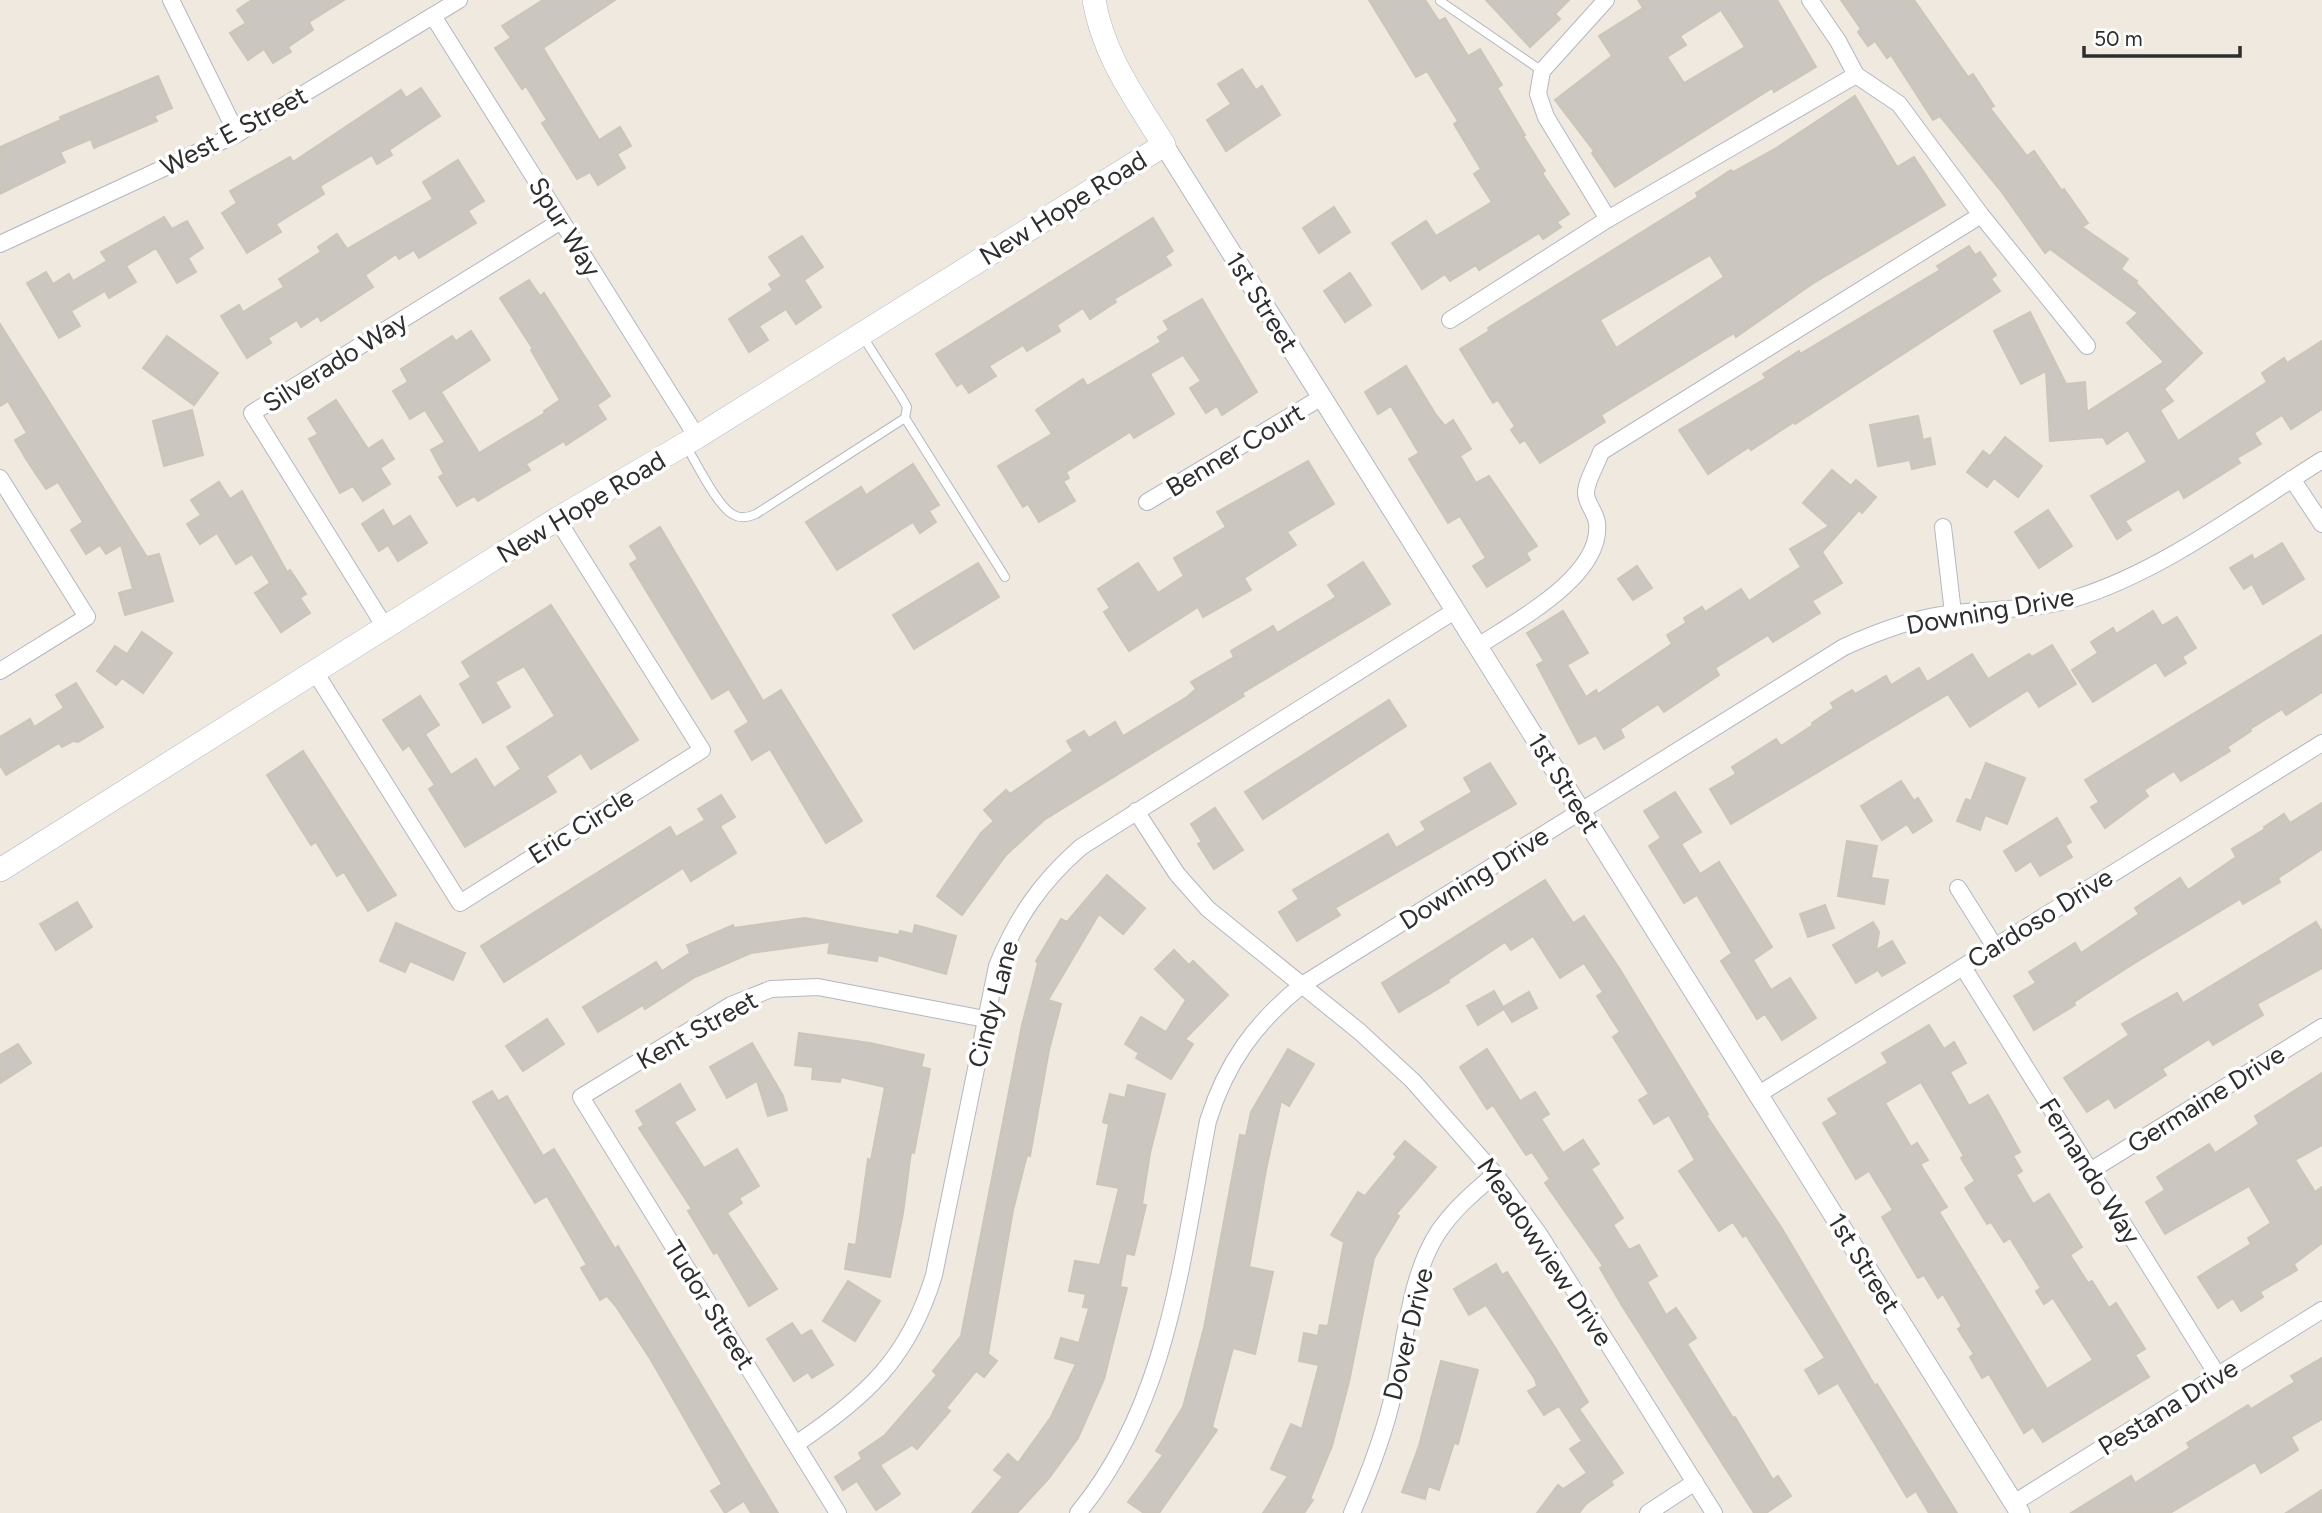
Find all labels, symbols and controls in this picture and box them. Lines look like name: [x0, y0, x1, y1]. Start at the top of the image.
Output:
scale bar: [2084, 14, 2240, 58]
text: 50 m: [2094, 26, 2143, 51]
street label: West E Street: [155, 79, 313, 183]
street label: New Hope Road: [973, 144, 1153, 272]
street label: Spur Way: [522, 171, 608, 283]
street label: 1st Street: [1219, 246, 1305, 358]
street label: Silverado Way: [257, 305, 414, 419]
street label: Benner Court: [1160, 396, 1310, 504]
street label: New Hope Road: [491, 444, 671, 570]
street label: Downing Drive: [1904, 580, 2076, 642]
street label: 1st Street: [1521, 727, 1607, 839]
street label: Eric Circle: [522, 781, 640, 871]
street label: Downing Drive: [1393, 819, 1555, 937]
street label: Cardoso Drive: [1962, 861, 2118, 975]
street label: Cindy Lane: [961, 937, 1025, 1071]
street label: Kent Street: [631, 984, 763, 1076]
street label: Germaine Drive: [2121, 1038, 2291, 1160]
street label: Fernando Way: [2032, 1092, 2148, 1250]
street label: Meadowview Drive: [1470, 1152, 1620, 1352]
street label: 1st Street: [1821, 1207, 1907, 1319]
street label: Tudor Street: [658, 1235, 762, 1376]
street label: Dover Drive: [1376, 1264, 1440, 1404]
street label: Pestana Drive: [2092, 1351, 2244, 1463]

